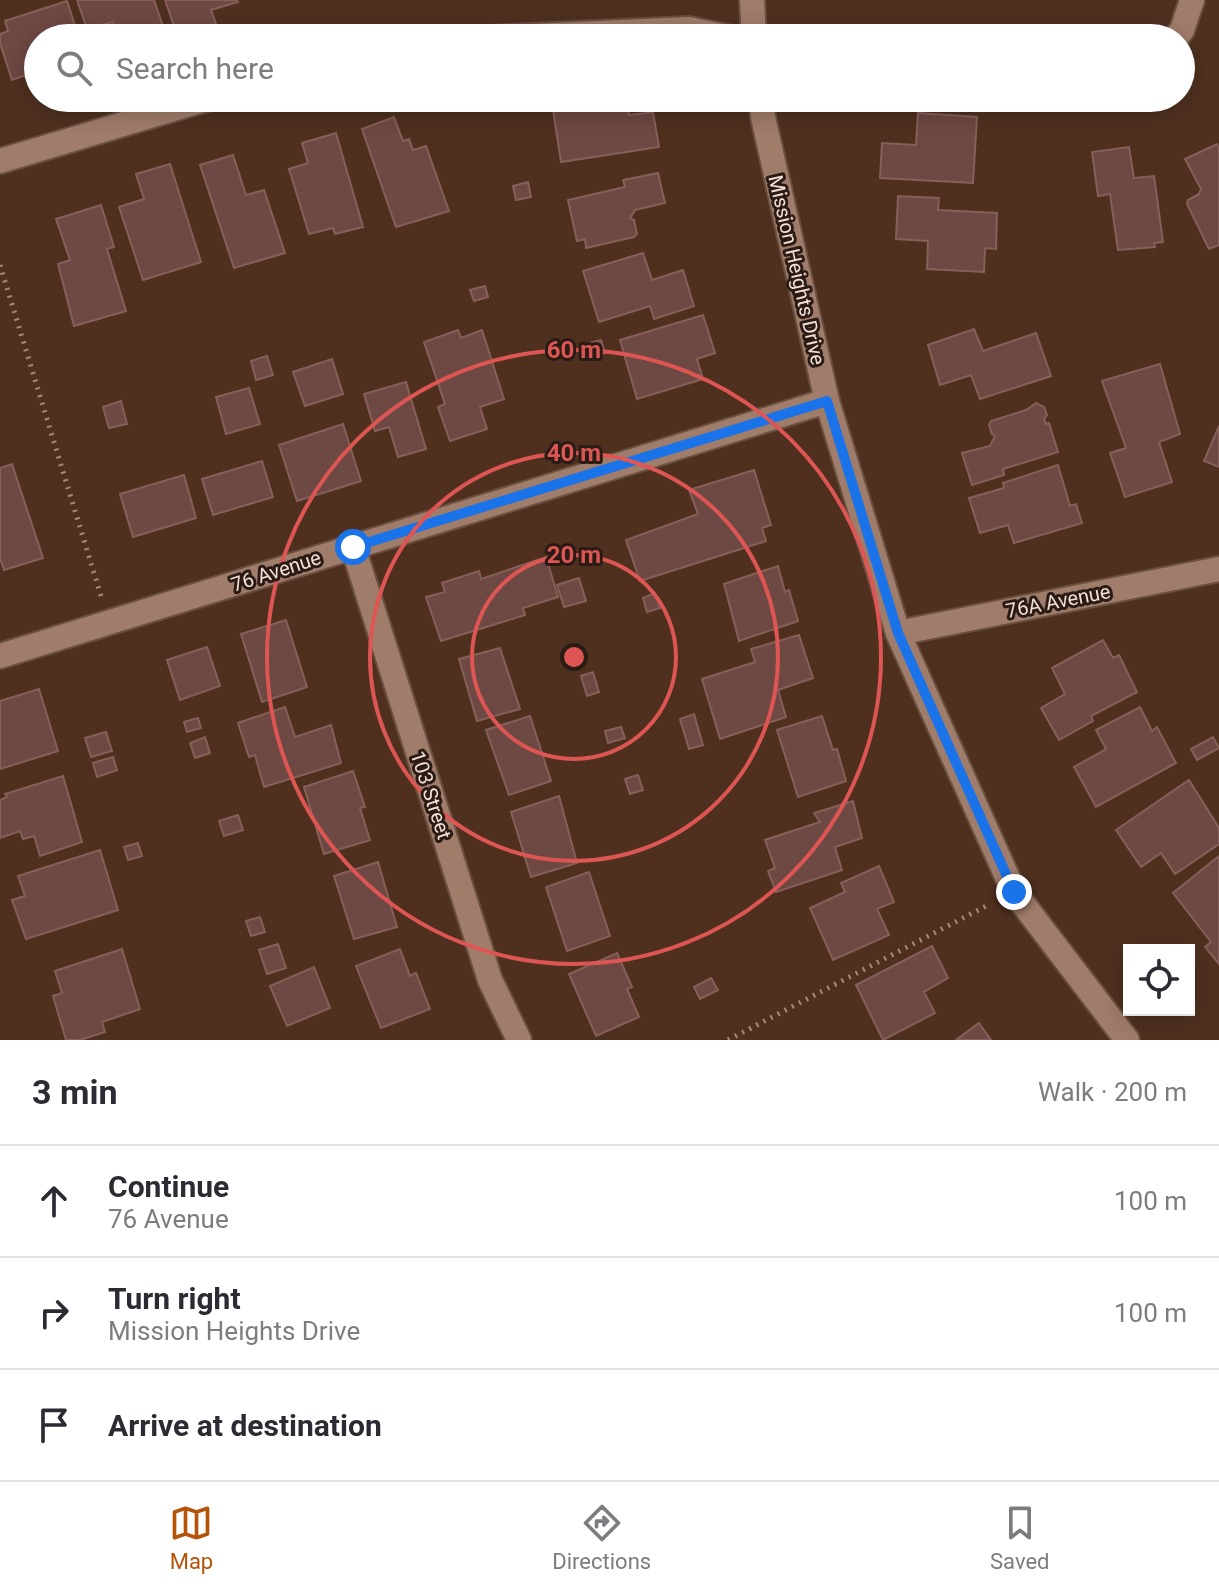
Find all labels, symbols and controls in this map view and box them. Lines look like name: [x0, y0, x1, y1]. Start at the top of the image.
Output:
search box: [24, 24, 1195, 112]
icon: search: [52, 46, 96, 90]
text: Search here: [116, 51, 274, 86]
street label: Mission Heights Drive: [763, 173, 831, 367]
text: 60 m: [547, 336, 601, 364]
text: 40 m: [547, 439, 601, 467]
route start: [335, 529, 371, 565]
text: 20 m: [547, 541, 601, 569]
street label: 76 Avenue: [228, 545, 324, 597]
street label: 76A Avenue: [1004, 579, 1112, 623]
centre of rings: [560, 643, 588, 671]
street label: 103 Street: [405, 748, 457, 842]
route end: [996, 874, 1032, 910]
map controls: [1123, 944, 1195, 1016]
button: locate: [1123, 944, 1195, 1016]
text: 3 min: [32, 1072, 117, 1112]
text: Walk · 200 m: [1038, 1077, 1187, 1107]
text: Continue: [108, 1169, 229, 1204]
icon: ahead: [32, 1179, 76, 1223]
text: 100 m: [1114, 1186, 1187, 1216]
text: 76 Avenue: [108, 1204, 229, 1234]
text: Turn right: [108, 1281, 241, 1316]
icon: right: [32, 1291, 76, 1335]
text: 100 m: [1114, 1298, 1187, 1328]
text: Mission Heights Drive: [108, 1316, 360, 1346]
icon: arrive: [32, 1403, 76, 1447]
text: Arrive at destination: [108, 1408, 382, 1443]
tab: Map: [169, 1501, 213, 1574]
tab: Directions: [552, 1501, 651, 1574]
tab: Saved: [990, 1501, 1050, 1574]

